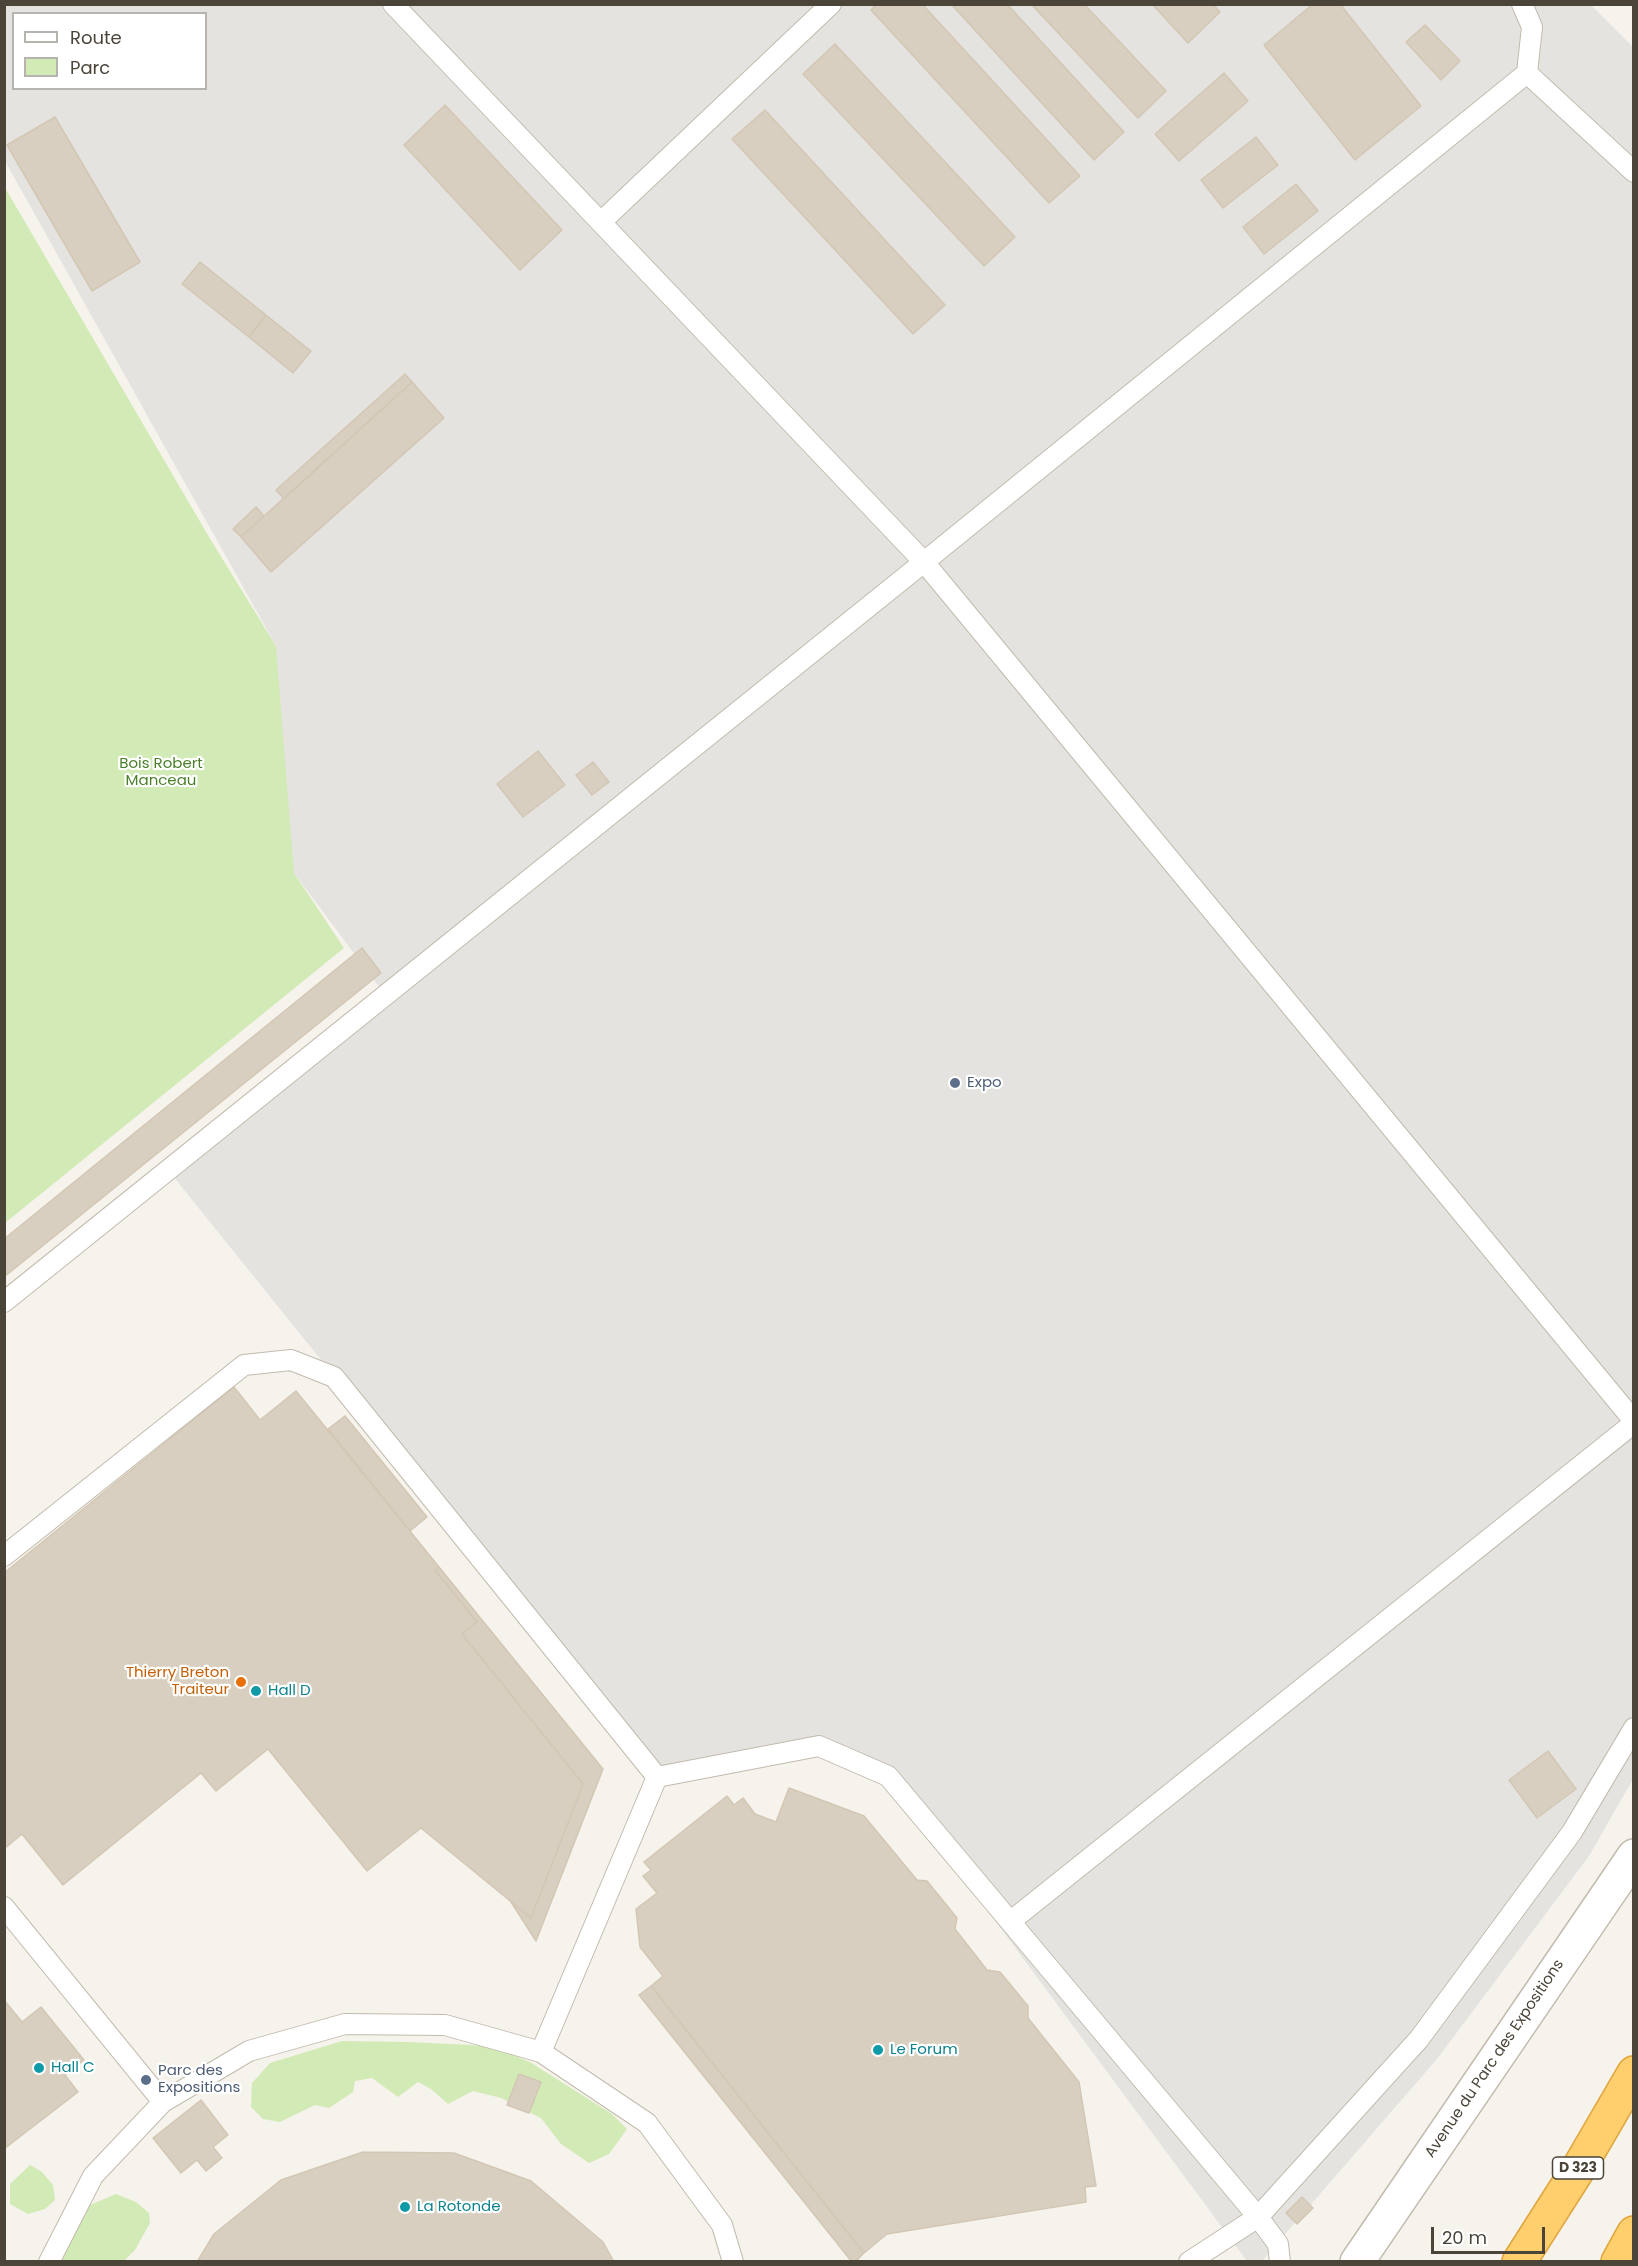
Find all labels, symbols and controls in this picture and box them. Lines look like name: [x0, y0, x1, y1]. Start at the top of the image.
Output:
legend: [12, 12, 207, 90]
text: Route: [70, 25, 122, 50]
text: Parc: [70, 55, 110, 80]
park label: Bois Robert Manceau: [119, 755, 203, 790]
place label: Expo: [967, 1074, 1002, 1092]
marker: Expo: [948, 1076, 962, 1090]
place label: Thierry Breton Traiteur: [126, 1664, 229, 1699]
marker: Thierry Breton Traiteur: [234, 1675, 248, 1689]
place label: Hall D: [268, 1682, 311, 1700]
marker: Hall D: [249, 1684, 263, 1698]
street label: Avenue du Parc des Expositions: [1422, 1956, 1568, 2162]
place label: Le Forum: [890, 2041, 958, 2059]
marker: Le Forum: [871, 2043, 885, 2057]
place label: Hall C: [51, 2059, 94, 2077]
marker: Hall C: [32, 2061, 46, 2075]
place label: Parc des Expositions: [158, 2062, 240, 2097]
marker: Parc des Expositions: [139, 2073, 153, 2087]
road number: D 323: [1552, 2157, 1604, 2179]
place label: La Rotonde: [417, 2198, 500, 2216]
marker: La Rotonde: [398, 2200, 412, 2214]
scale bar: [1434, 2215, 1548, 2253]
text: 20 m: [1442, 2225, 1487, 2250]

